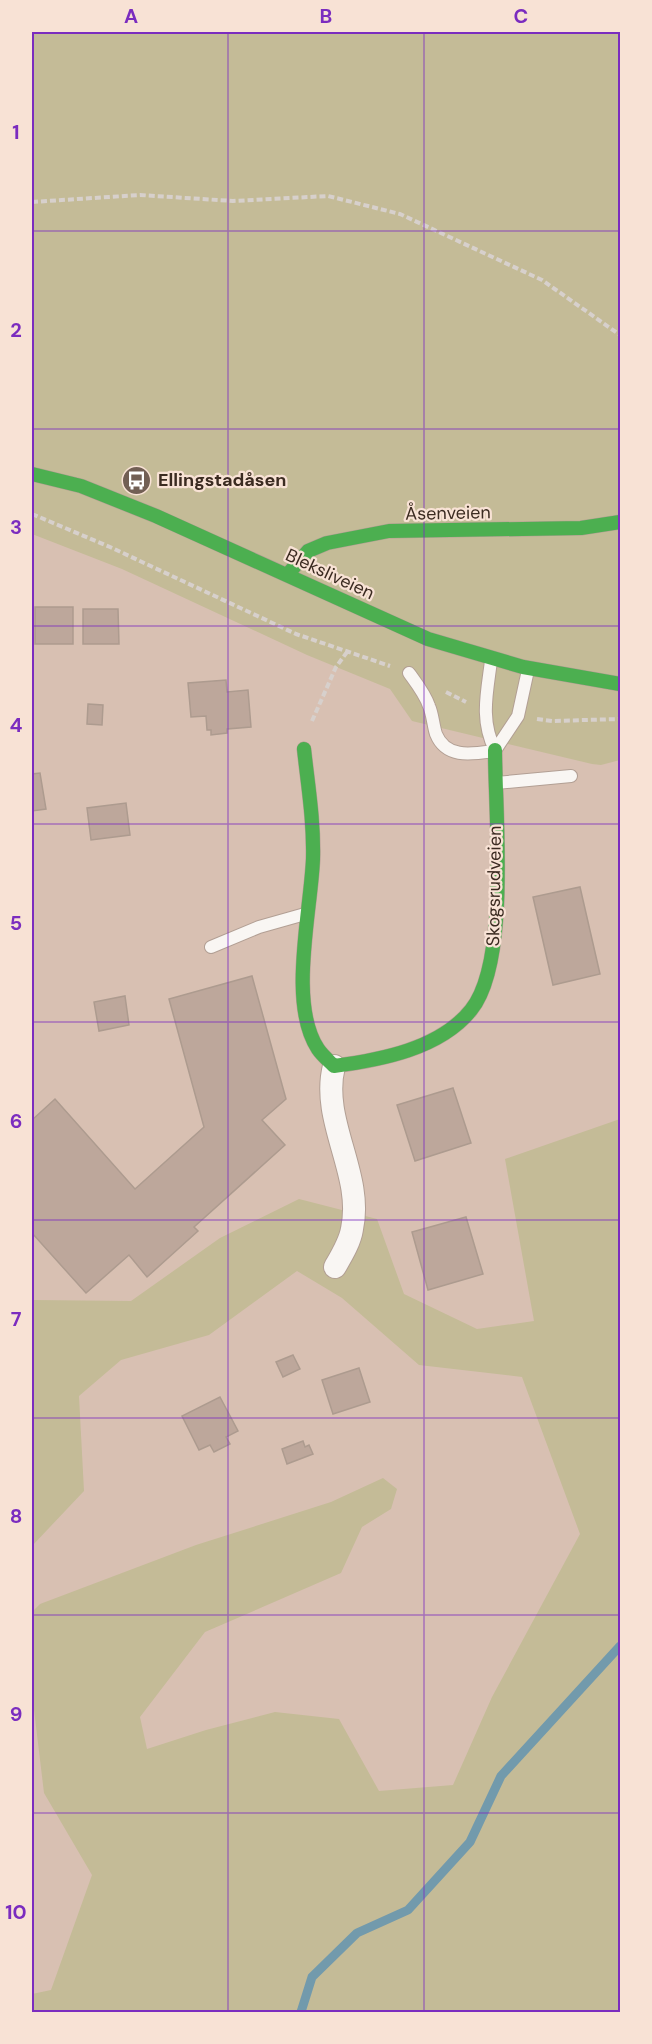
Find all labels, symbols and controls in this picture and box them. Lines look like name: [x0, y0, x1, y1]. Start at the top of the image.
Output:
text: A: [124, 3, 138, 29]
text: B: [320, 3, 332, 29]
text: C: [514, 3, 528, 29]
text: 1: [12, 119, 20, 145]
text: 2: [10, 317, 22, 343]
bus stop icon: Ellingstadåsen: [121, 464, 153, 496]
place label: Ellingstadåsen: [158, 468, 286, 492]
street label: Åsenveien: [405, 500, 491, 526]
text: 3: [10, 514, 22, 540]
street label: Bleksliveien: [282, 543, 378, 605]
text: 4: [10, 712, 23, 738]
street label: Skogsrudveien: [481, 825, 507, 947]
text: 5: [10, 910, 22, 936]
text: 6: [10, 1108, 22, 1134]
text: 7: [11, 1306, 22, 1332]
text: 8: [10, 1503, 22, 1529]
text: 9: [10, 1701, 22, 1727]
text: 10: [5, 1899, 27, 1925]

